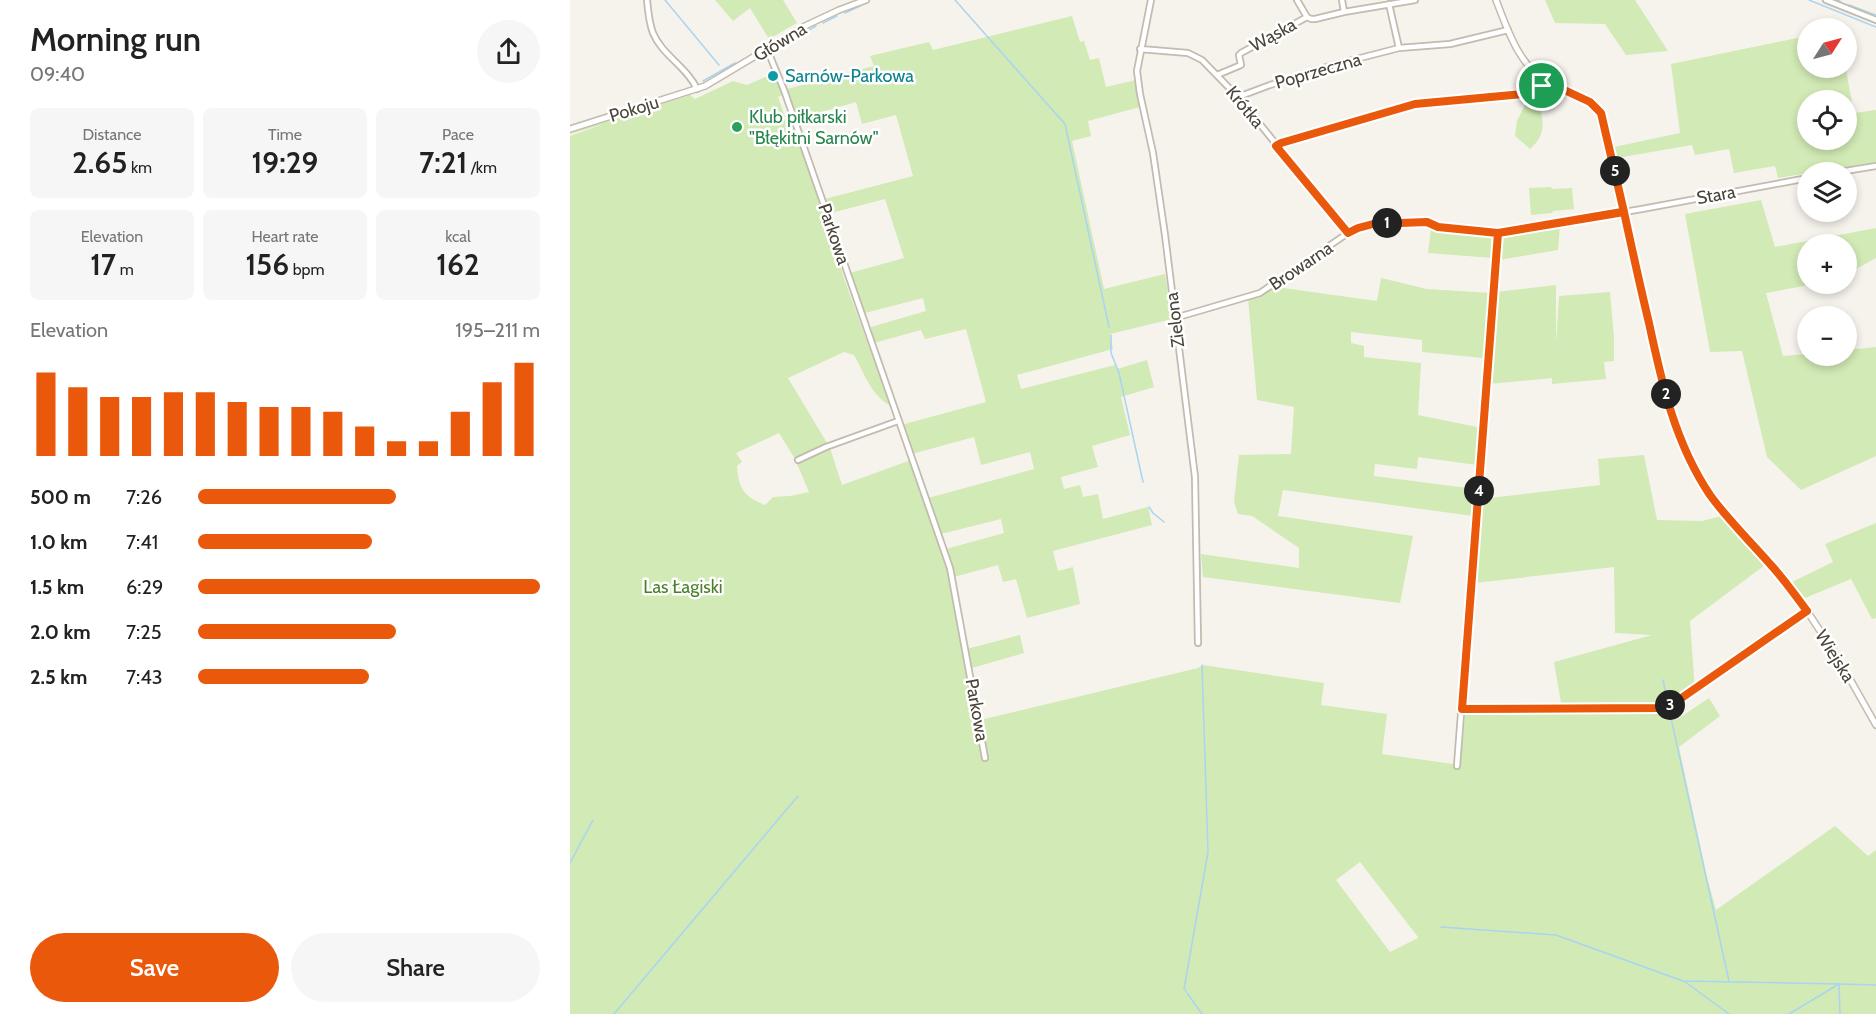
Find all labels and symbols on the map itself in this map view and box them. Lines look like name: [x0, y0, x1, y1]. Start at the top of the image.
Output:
street label: Wąska: [1246, 13, 1300, 57]
street label: Główna: [750, 17, 811, 66]
north arrow: [1797, 18, 1857, 78]
street label: Poprzeczna: [1272, 48, 1364, 94]
pin: [1516, 60, 1567, 111]
place label: Sarnów-Parkowa: [785, 65, 914, 87]
marker: Sarnów-Parkowa: [766, 69, 780, 83]
street label: Krótka: [1221, 82, 1269, 133]
street label: Pokoju: [607, 91, 661, 127]
place label: Klub piłkarski "Błękitni Sarnów": [749, 106, 879, 149]
marker: Klub piłkarski "Błękitni Sarnów": [730, 120, 744, 134]
pin: 5: [1600, 156, 1630, 186]
street label: Stara: [1695, 181, 1738, 209]
street label: Parkowa: [813, 200, 855, 268]
pin: 1: [1372, 208, 1402, 238]
street label: Browarna: [1265, 237, 1337, 295]
street label: Zielona: [1161, 291, 1189, 349]
pin: 2: [1651, 379, 1681, 409]
pin: 4: [1464, 476, 1494, 506]
park label: Las Łagiski: [643, 576, 723, 598]
street label: Wiejska: [1810, 626, 1860, 687]
street label: Parkowa: [961, 677, 993, 744]
pin: 3: [1655, 690, 1685, 720]

